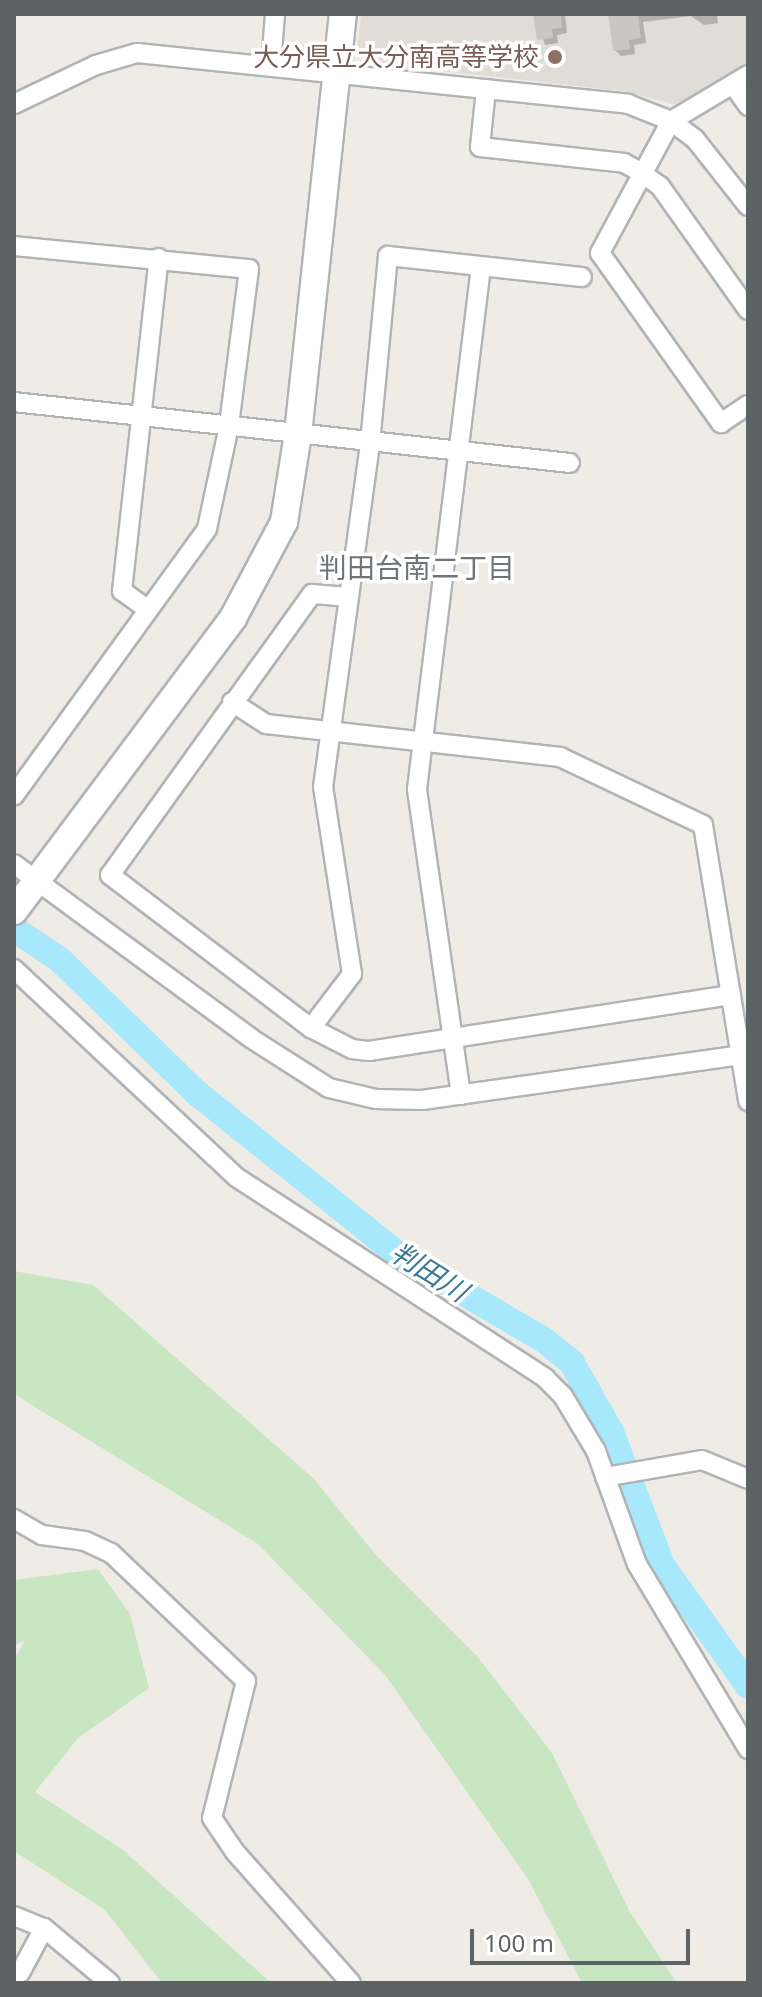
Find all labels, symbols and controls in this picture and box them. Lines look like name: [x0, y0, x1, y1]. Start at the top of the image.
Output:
place label: 大分県立大分南高等学校: [253, 41, 539, 73]
marker: 大分県立大分南高等学校: [546, 48, 564, 66]
district label: 判田台南二丁目: [319, 550, 515, 584]
water label: 判田川: [385, 1234, 475, 1308]
scale bar: [474, 1913, 694, 1963]
text: 100 m: [484, 1926, 554, 1959]

